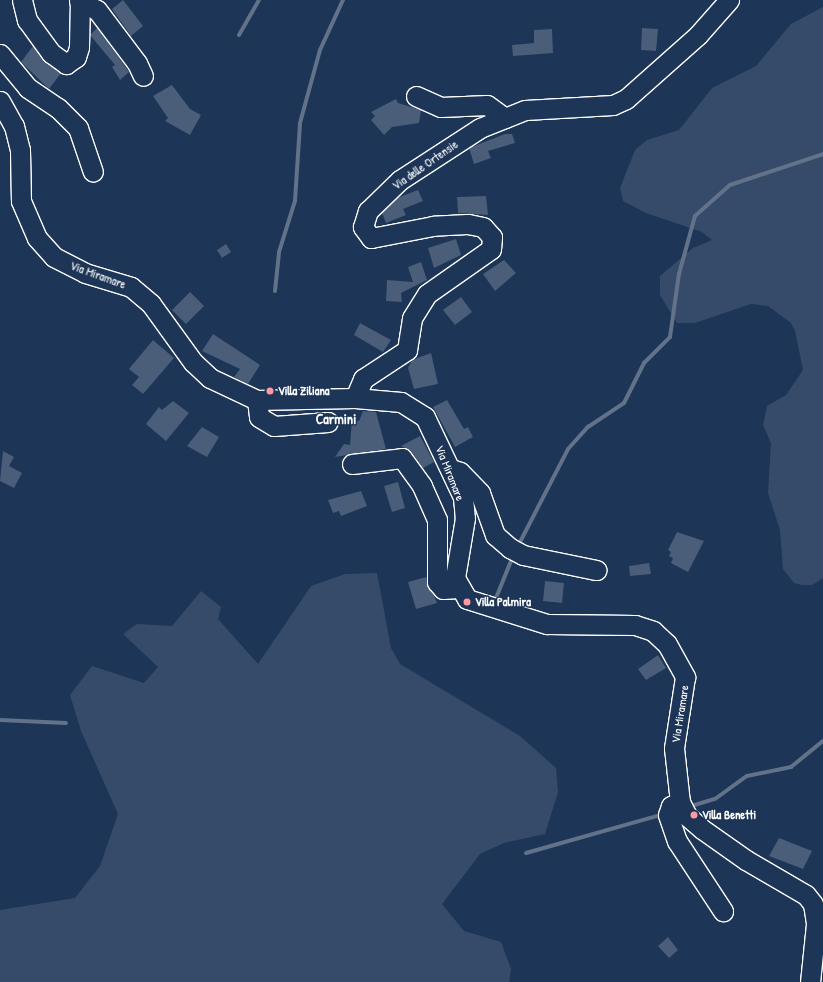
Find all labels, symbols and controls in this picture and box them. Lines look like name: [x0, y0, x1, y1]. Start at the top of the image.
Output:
street label: Via delle Ortensie: [389, 137, 461, 193]
street label: Via Miramare: [68, 258, 128, 292]
place label: Villa Ziliana: [278, 384, 330, 398]
marker: Villa Ziliana: [265, 386, 275, 396]
district label: Carmini: [316, 411, 356, 427]
street label: Via Miramare: [432, 443, 468, 503]
place label: Villa Palmira: [475, 595, 531, 609]
marker: Villa Palmira: [462, 597, 472, 607]
street label: Via Miramare: [668, 684, 692, 744]
place label: Villa Benetti: [702, 808, 756, 822]
marker: Villa Benetti: [689, 810, 699, 820]

